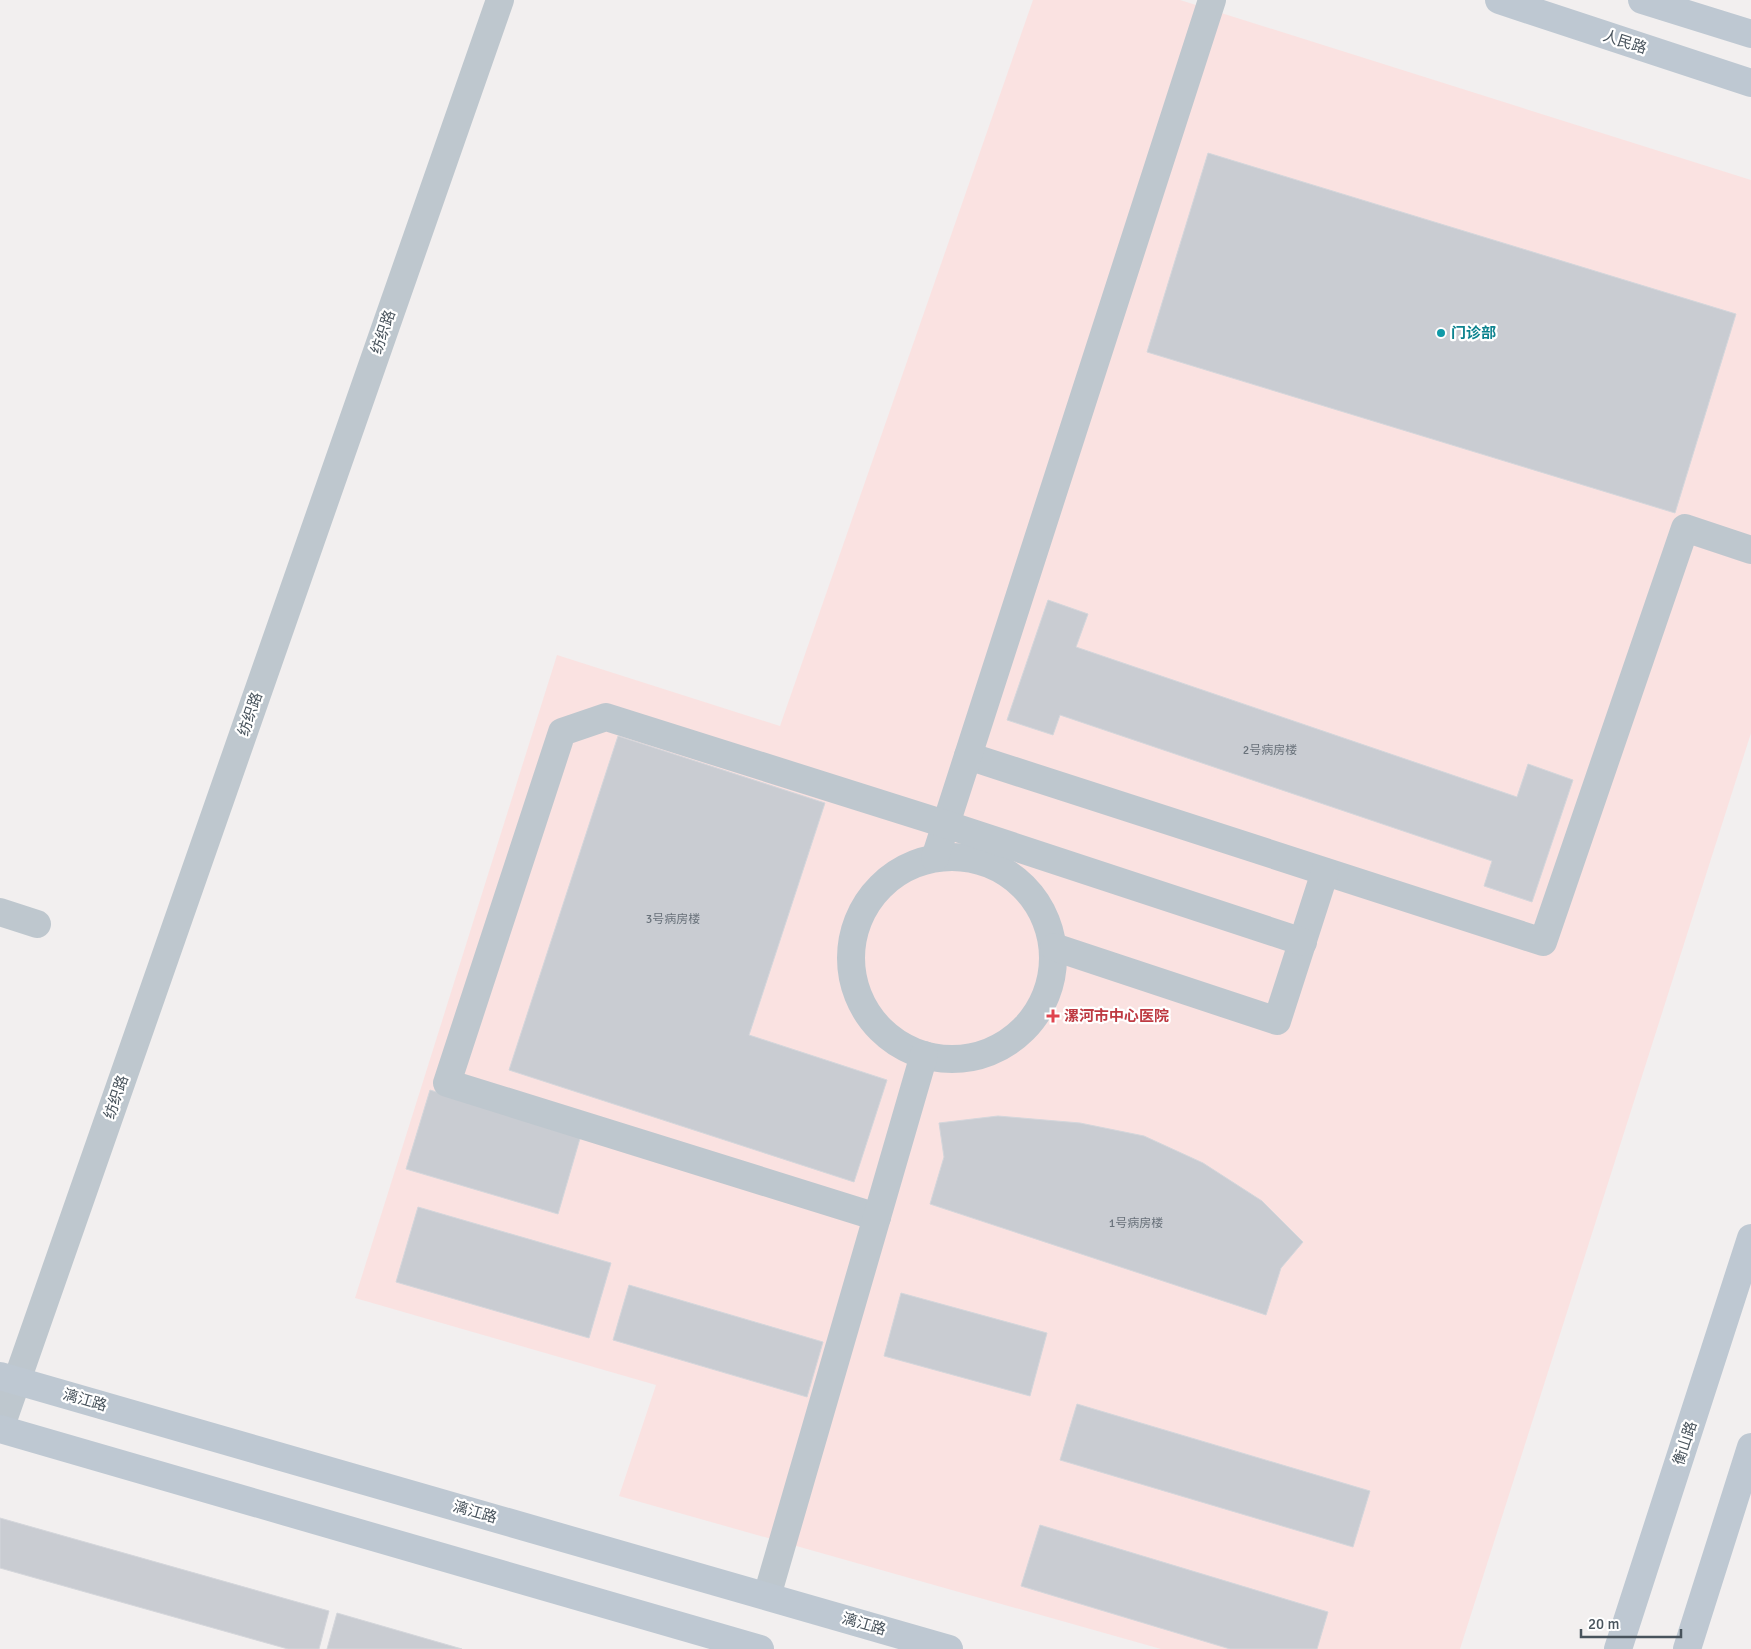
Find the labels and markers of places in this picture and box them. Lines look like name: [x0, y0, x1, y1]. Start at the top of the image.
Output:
place label: 门诊部: [1451, 324, 1496, 342]
marker: 门诊部: [1435, 327, 1447, 339]
place label: 漯河市中心医院: [1064, 1007, 1169, 1025]
marker: 漯河市中心医院: [1046, 1009, 1060, 1023]

